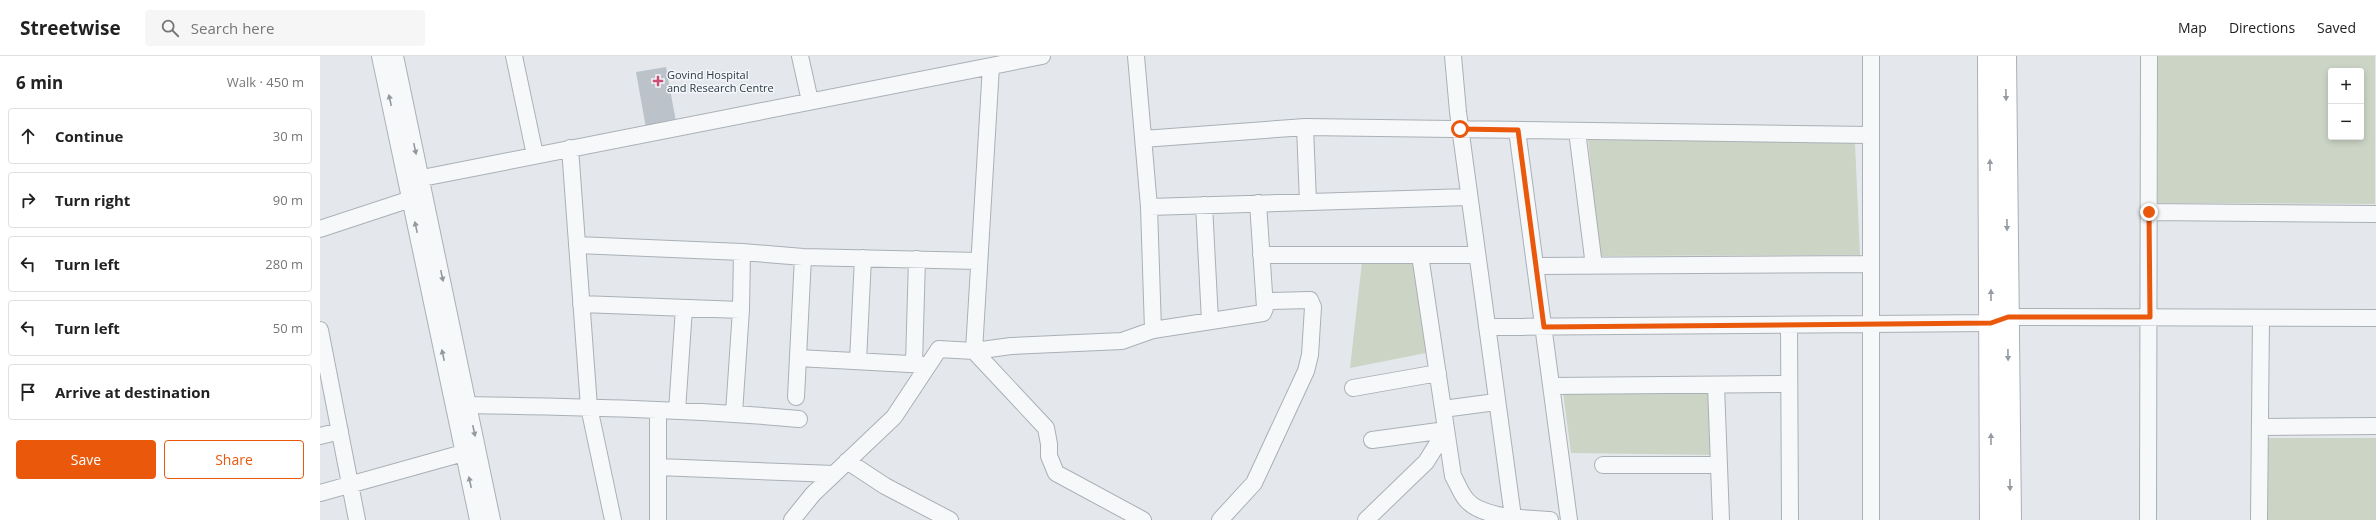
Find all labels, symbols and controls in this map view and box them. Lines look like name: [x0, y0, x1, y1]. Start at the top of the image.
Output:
search box: [145, 10, 425, 46]
text: Streetwise: [20, 15, 121, 41]
icon: search: [159, 17, 181, 39]
text: Search here: [191, 18, 274, 38]
text: Map: [2178, 18, 2207, 37]
text: Directions: [2229, 18, 2295, 37]
text: Saved: [2317, 18, 2356, 37]
place label: Govind Hospital and Research Centre: [667, 67, 774, 95]
map controls: [2328, 68, 2364, 140]
button: +: [2328, 68, 2364, 104]
text: 6 min: [16, 71, 63, 94]
text: Walk · 450 m: [227, 73, 304, 91]
marker: Govind Hospital and Research Centre: [652, 75, 664, 87]
one-way arrow: [2003, 89, 2009, 102]
one-way arrow: [386, 94, 392, 106]
button: −: [2328, 104, 2364, 140]
route start: [1451, 120, 1469, 138]
icon: ahead: [17, 125, 39, 147]
text: Continue: [55, 126, 123, 146]
text: 30 m: [273, 127, 303, 145]
one-way arrow: [413, 143, 419, 155]
one-way arrow: [1986, 159, 1993, 171]
icon: right: [17, 189, 39, 211]
text: Turn right: [55, 190, 130, 210]
text: 90 m: [273, 191, 303, 209]
route end: [2140, 203, 2158, 221]
one-way arrow: [2004, 219, 2010, 232]
one-way arrow: [413, 221, 419, 234]
icon: left: [17, 253, 39, 275]
text: Turn left: [55, 254, 120, 274]
text: 280 m: [265, 255, 303, 273]
one-way arrow: [440, 270, 446, 282]
one-way arrow: [1988, 288, 1994, 301]
icon: left: [17, 317, 39, 339]
text: Turn left: [55, 318, 120, 338]
text: 50 m: [273, 319, 303, 337]
one-way arrow: [440, 348, 446, 361]
one-way arrow: [2005, 349, 2011, 362]
icon: arrive: [17, 381, 39, 403]
text: Arrive at destination: [55, 382, 210, 402]
one-way arrow: [471, 425, 477, 437]
one-way arrow: [1988, 432, 1994, 445]
button: Save: [16, 440, 156, 479]
button: Share: [164, 440, 304, 479]
one-way arrow: [466, 476, 472, 488]
one-way arrow: [2007, 479, 2013, 492]

